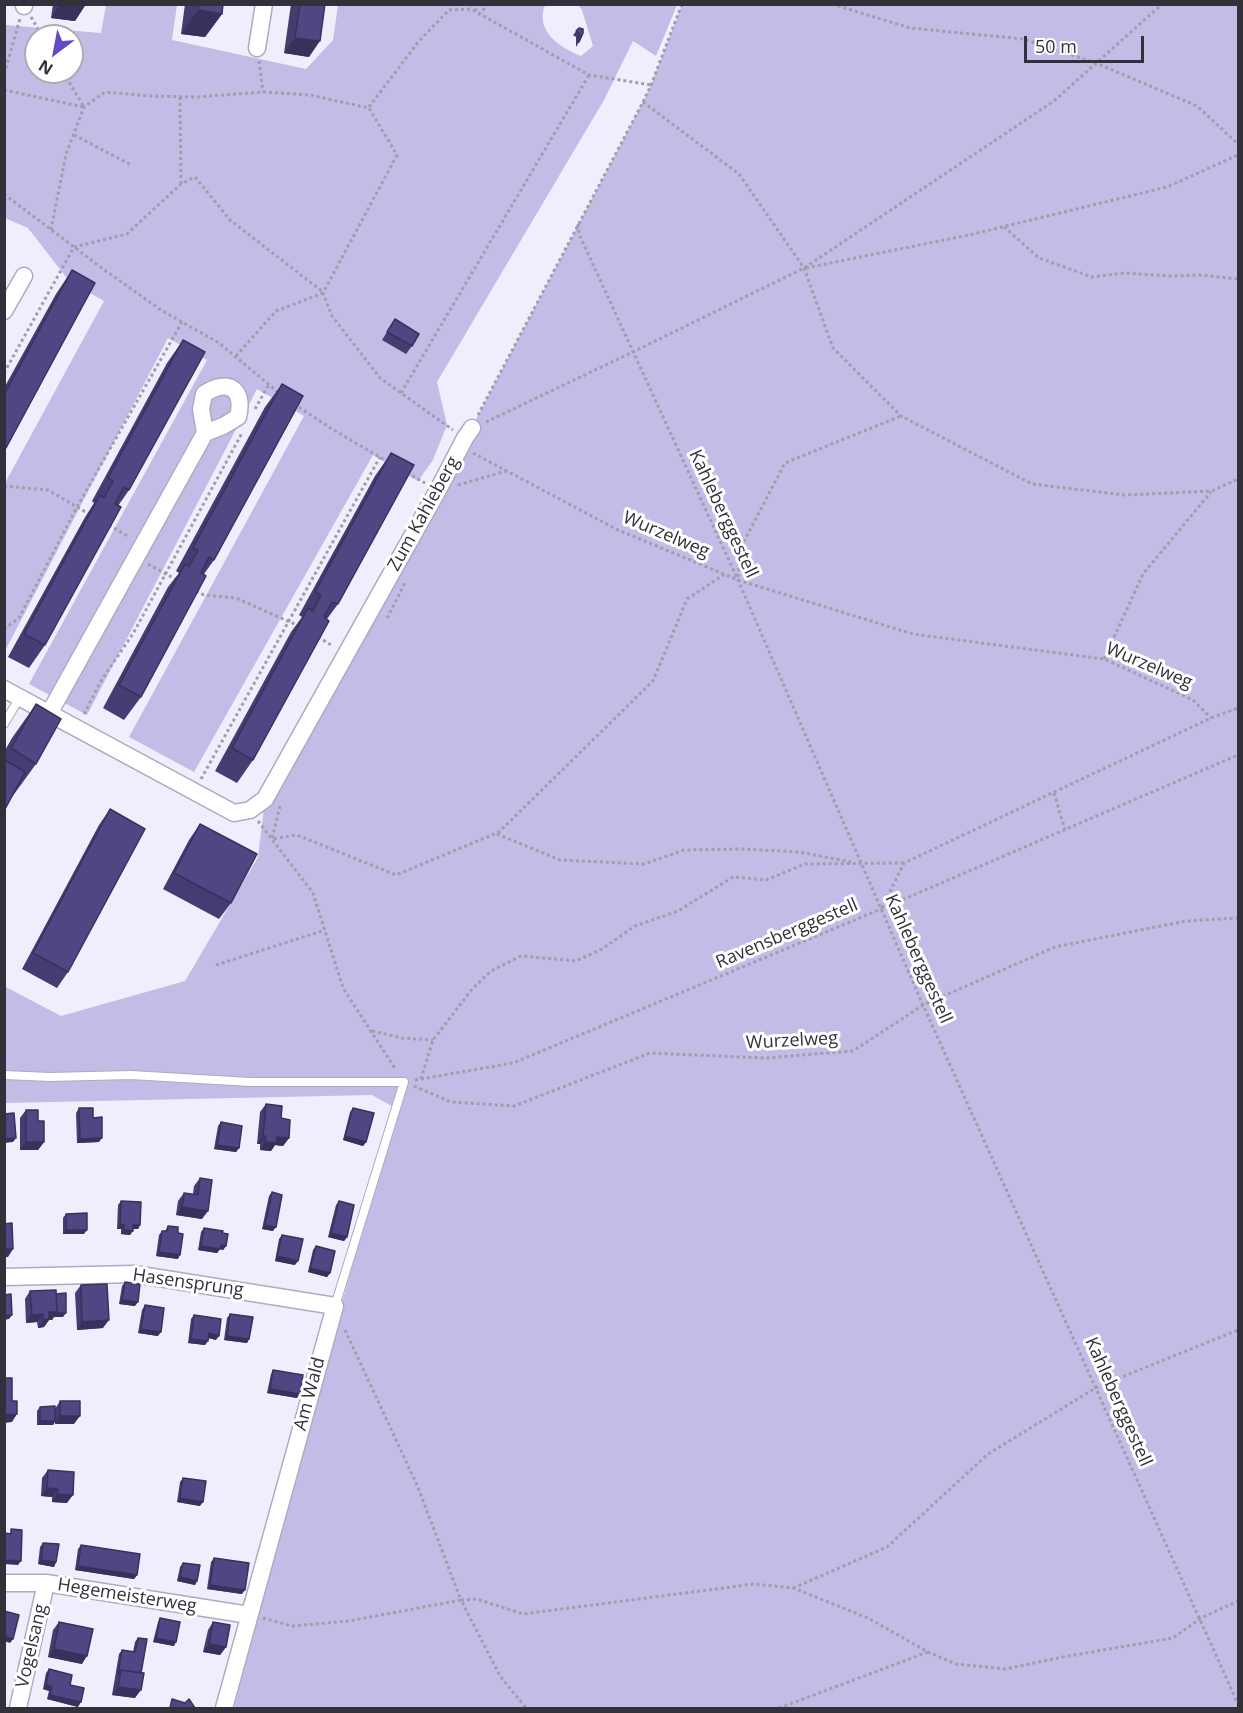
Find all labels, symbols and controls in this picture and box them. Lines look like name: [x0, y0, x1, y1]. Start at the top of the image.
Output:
north arrow: [24, 24, 84, 84]
scale bar: [1027, 24, 1147, 62]
text: 50 m: [1035, 34, 1077, 58]
text: N: [34, 55, 57, 80]
street label: Kahleberggestell: [684, 446, 762, 582]
street label: Zum Kahleberg: [384, 453, 464, 575]
street label: Wurzelweg: [619, 507, 713, 563]
street label: Wurzelweg: [1102, 638, 1196, 694]
street label: Kahleberggestell: [880, 891, 956, 1027]
street label: Ravensberggestell: [713, 894, 861, 974]
street label: Wurzelweg: [746, 1028, 838, 1054]
street label: Hasensprung: [131, 1265, 245, 1301]
street label: Kahleberggestell: [1080, 1334, 1156, 1470]
street label: Am Wald: [290, 1355, 330, 1433]
street label: Hegemeisterweg: [56, 1574, 198, 1618]
street label: Vogelsang: [12, 1602, 52, 1690]

